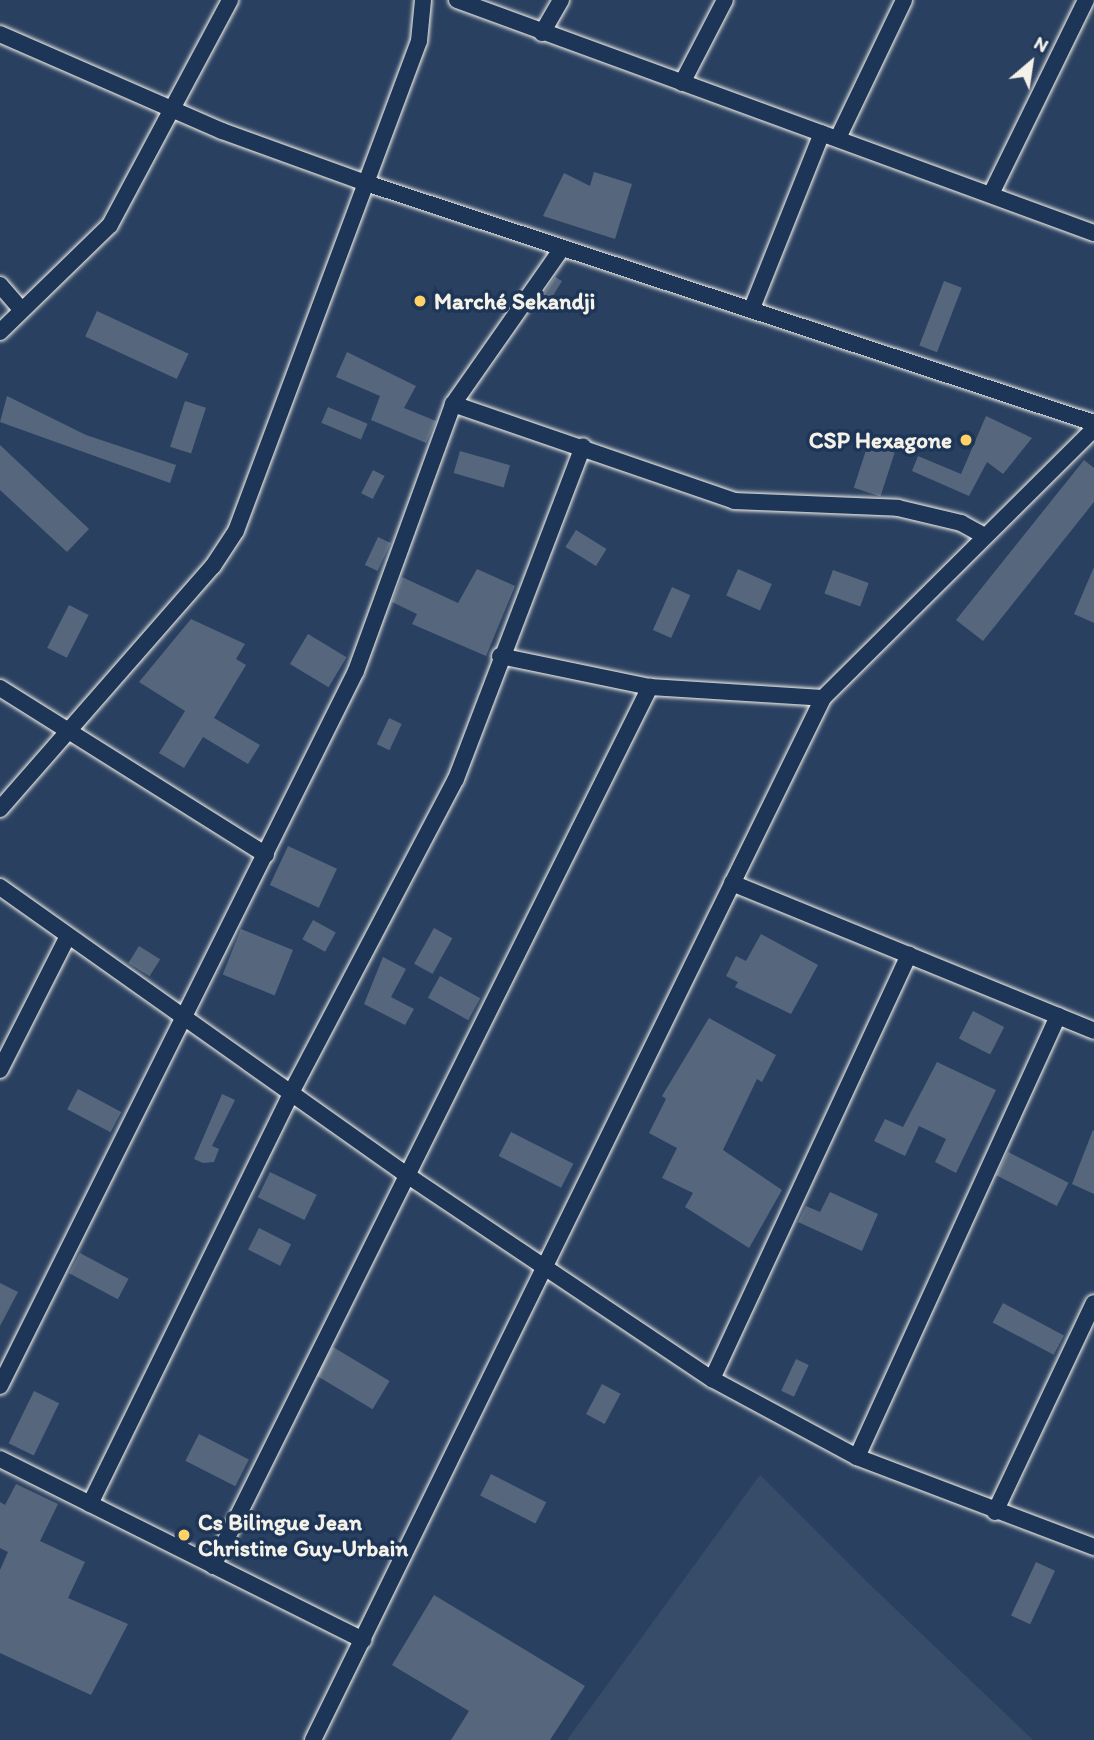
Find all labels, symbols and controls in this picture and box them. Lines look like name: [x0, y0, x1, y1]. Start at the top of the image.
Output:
north arrow: [996, 28, 1066, 98]
text: N: [1030, 31, 1053, 57]
place label: Marché Sekandji: [434, 287, 595, 315]
marker: Marché Sekandji: [412, 293, 428, 309]
place label: CSP Hexagone: [809, 426, 952, 454]
marker: CSP Hexagone: [958, 432, 974, 448]
place label: Cs Bilingue Jean Christine Guy-Urbain: [198, 1508, 408, 1562]
marker: Cs Bilingue Jean Christine Guy-Urbain: [176, 1527, 192, 1543]

